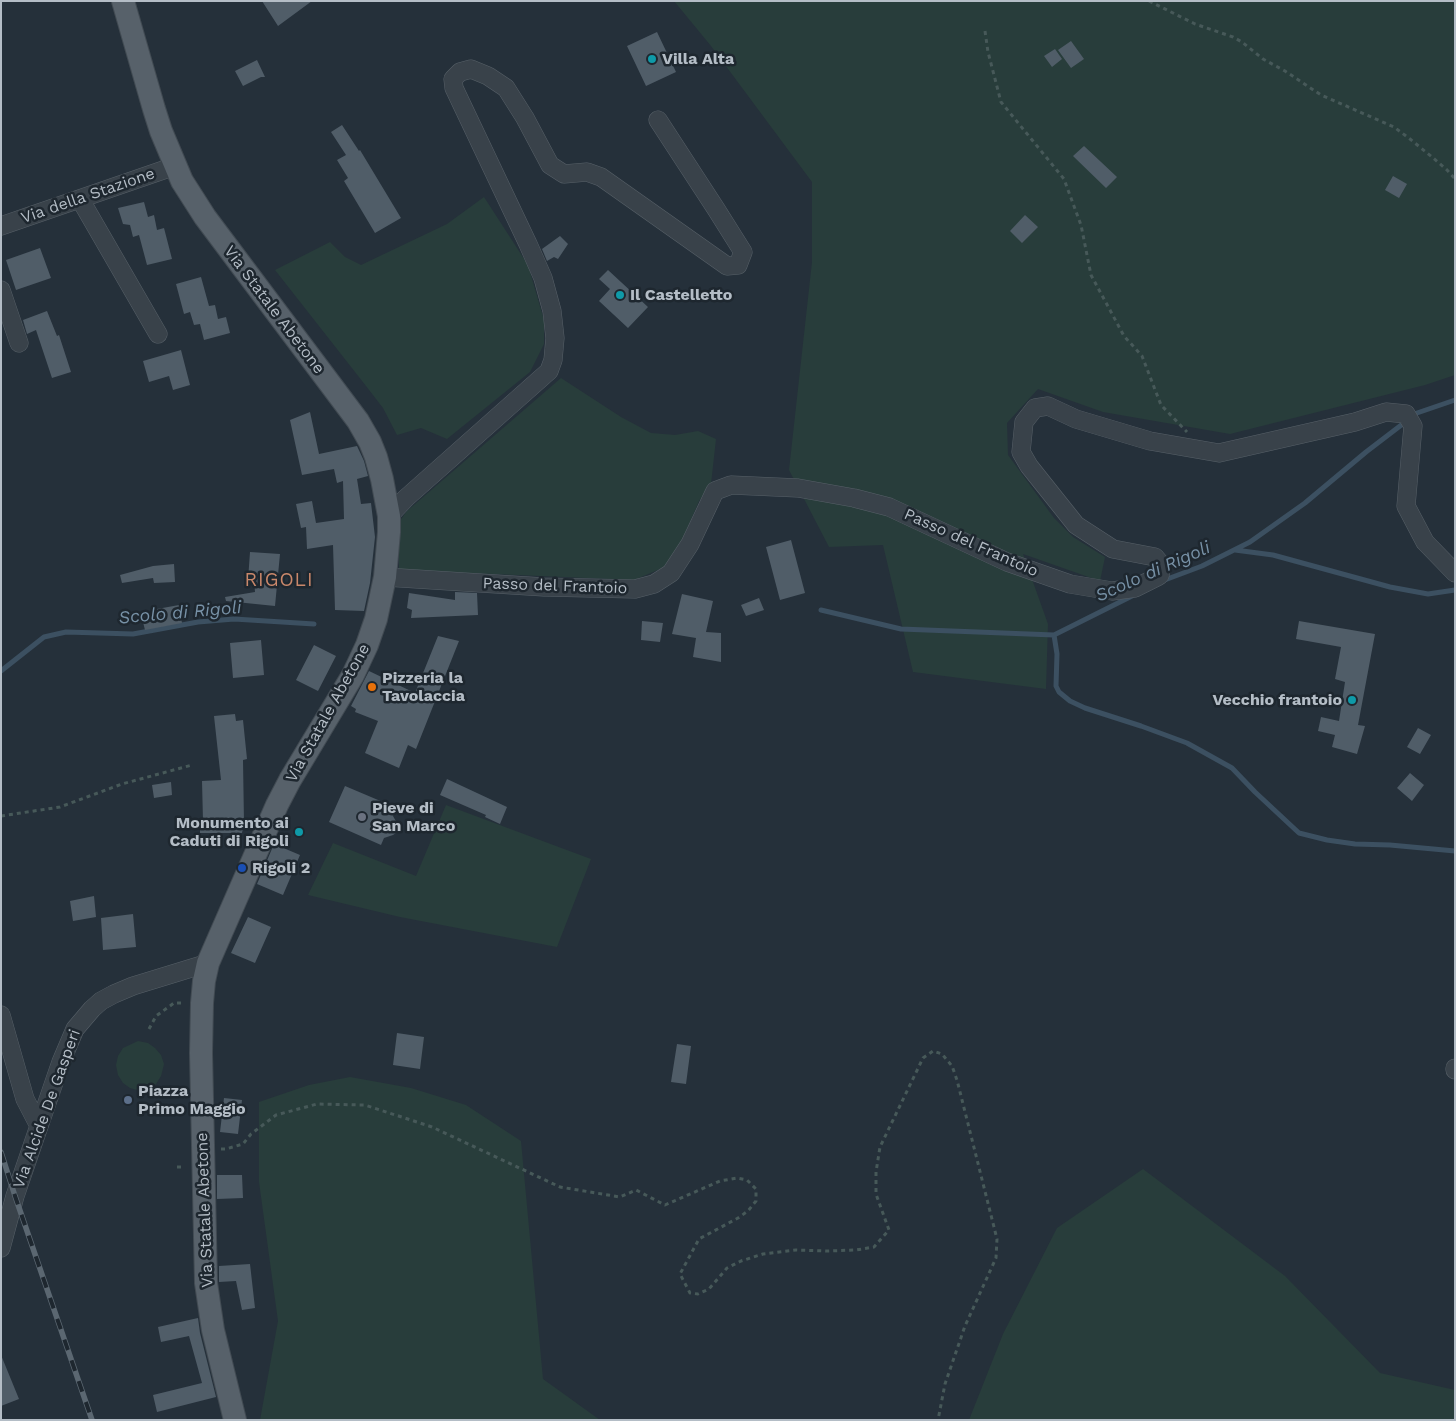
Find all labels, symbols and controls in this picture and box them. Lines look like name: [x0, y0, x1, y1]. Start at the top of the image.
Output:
place label: Villa Alta: [662, 49, 734, 69]
marker: Villa Alta: [646, 53, 658, 65]
street label: Via della Stazione: [19, 164, 157, 228]
street label: Via Statale Abetone: [220, 242, 328, 378]
place label: Il Castelletto: [630, 285, 732, 305]
marker: Il Castelletto: [614, 289, 626, 301]
street label: Passo del Frantoio: [901, 505, 1041, 581]
water label: Scolo di Rigoli: [1092, 537, 1214, 607]
district label: RIGOLI: [244, 569, 314, 591]
street label: Passo del Frantoio: [482, 574, 628, 598]
water label: Scolo di Rigoli: [118, 597, 242, 629]
street label: Via Statale Abetone: [282, 640, 374, 786]
place label: Pizzeria la Tavolaccia: [382, 668, 465, 706]
marker: Pizzeria la Tavolaccia: [366, 681, 378, 693]
place label: Vecchio frantoio: [1212, 690, 1342, 710]
marker: Vecchio frantoio: [1346, 694, 1358, 706]
place label: Pieve di San Marco: [372, 798, 455, 836]
marker: Pieve di San Marco: [356, 811, 368, 823]
place label: Monumento ai Caduti di Rigoli: [169, 813, 289, 851]
marker: Monumento ai Caduti di Rigoli: [293, 826, 305, 838]
place label: Rigoli 2: [252, 858, 310, 878]
marker: Rigoli 2: [236, 862, 248, 874]
street label: Via Alcide De Gasperi: [9, 1027, 85, 1191]
place label: Piazza Primo Maggio: [138, 1081, 246, 1119]
marker: Piazza Primo Maggio: [122, 1094, 134, 1106]
street label: Via Statale Abetone: [193, 1132, 217, 1288]

